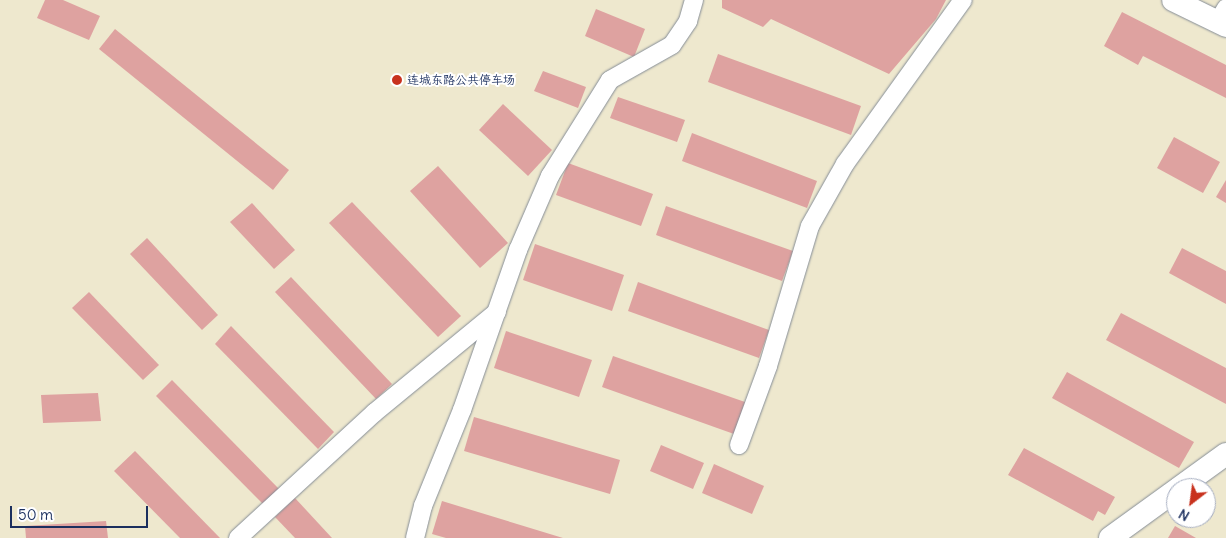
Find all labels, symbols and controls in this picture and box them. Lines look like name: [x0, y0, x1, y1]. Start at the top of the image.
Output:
place label: 连城东路公共停车场: [407, 73, 515, 87]
marker: 连城东路公共停车场: [391, 74, 403, 86]
north arrow: [1166, 478, 1216, 528]
scale bar: [12, 496, 150, 528]
text: 50 m: [18, 505, 53, 524]
text: N: [1175, 505, 1193, 525]

